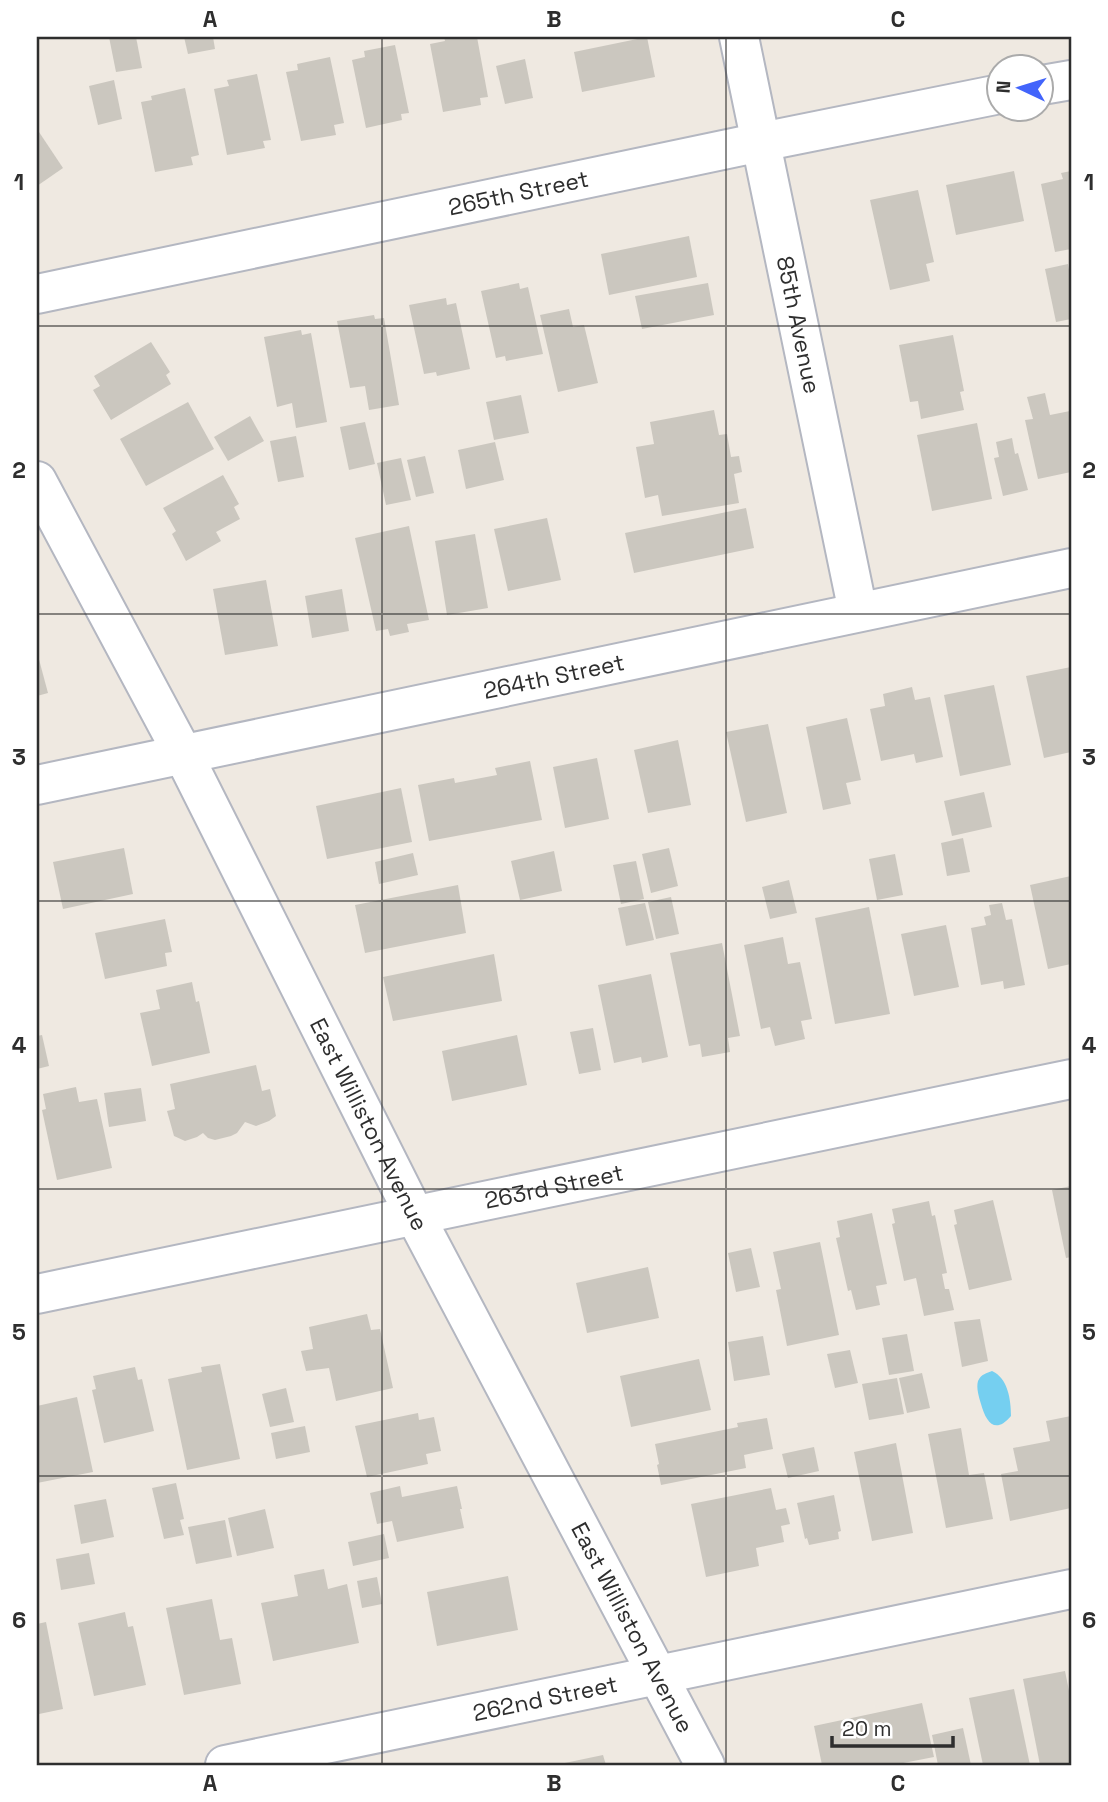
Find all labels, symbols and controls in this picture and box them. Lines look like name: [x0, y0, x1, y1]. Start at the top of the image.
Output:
text: A: [203, 4, 218, 34]
text: B: [546, 4, 562, 34]
text: C: [891, 4, 905, 34]
north arrow: [986, 52, 1056, 122]
text: N: [991, 80, 1016, 94]
street label: 265th Street: [446, 164, 591, 222]
text: 1: [14, 167, 24, 197]
text: 1: [1084, 167, 1094, 197]
street label: 85th Avenue: [770, 253, 827, 396]
text: 2: [12, 455, 26, 485]
text: 2: [1082, 455, 1096, 485]
street label: 264th Street: [481, 647, 627, 706]
text: 3: [12, 742, 26, 772]
text: 3: [1082, 742, 1096, 772]
street label: East Williston Avenue: [303, 1013, 435, 1236]
text: 4: [12, 1030, 27, 1060]
text: 4: [1082, 1030, 1097, 1060]
street label: 263rd Street: [482, 1157, 626, 1216]
text: 5: [12, 1317, 26, 1347]
text: 5: [1082, 1317, 1096, 1347]
street label: East Williston Avenue: [564, 1517, 700, 1738]
text: 6: [12, 1605, 26, 1635]
text: 6: [1082, 1605, 1096, 1635]
street label: 262nd Street: [470, 1669, 620, 1728]
scale bar: [832, 1704, 952, 1748]
text: 20 m: [842, 1715, 892, 1742]
text: A: [203, 1768, 218, 1798]
text: B: [546, 1768, 562, 1798]
text: C: [891, 1768, 905, 1798]

